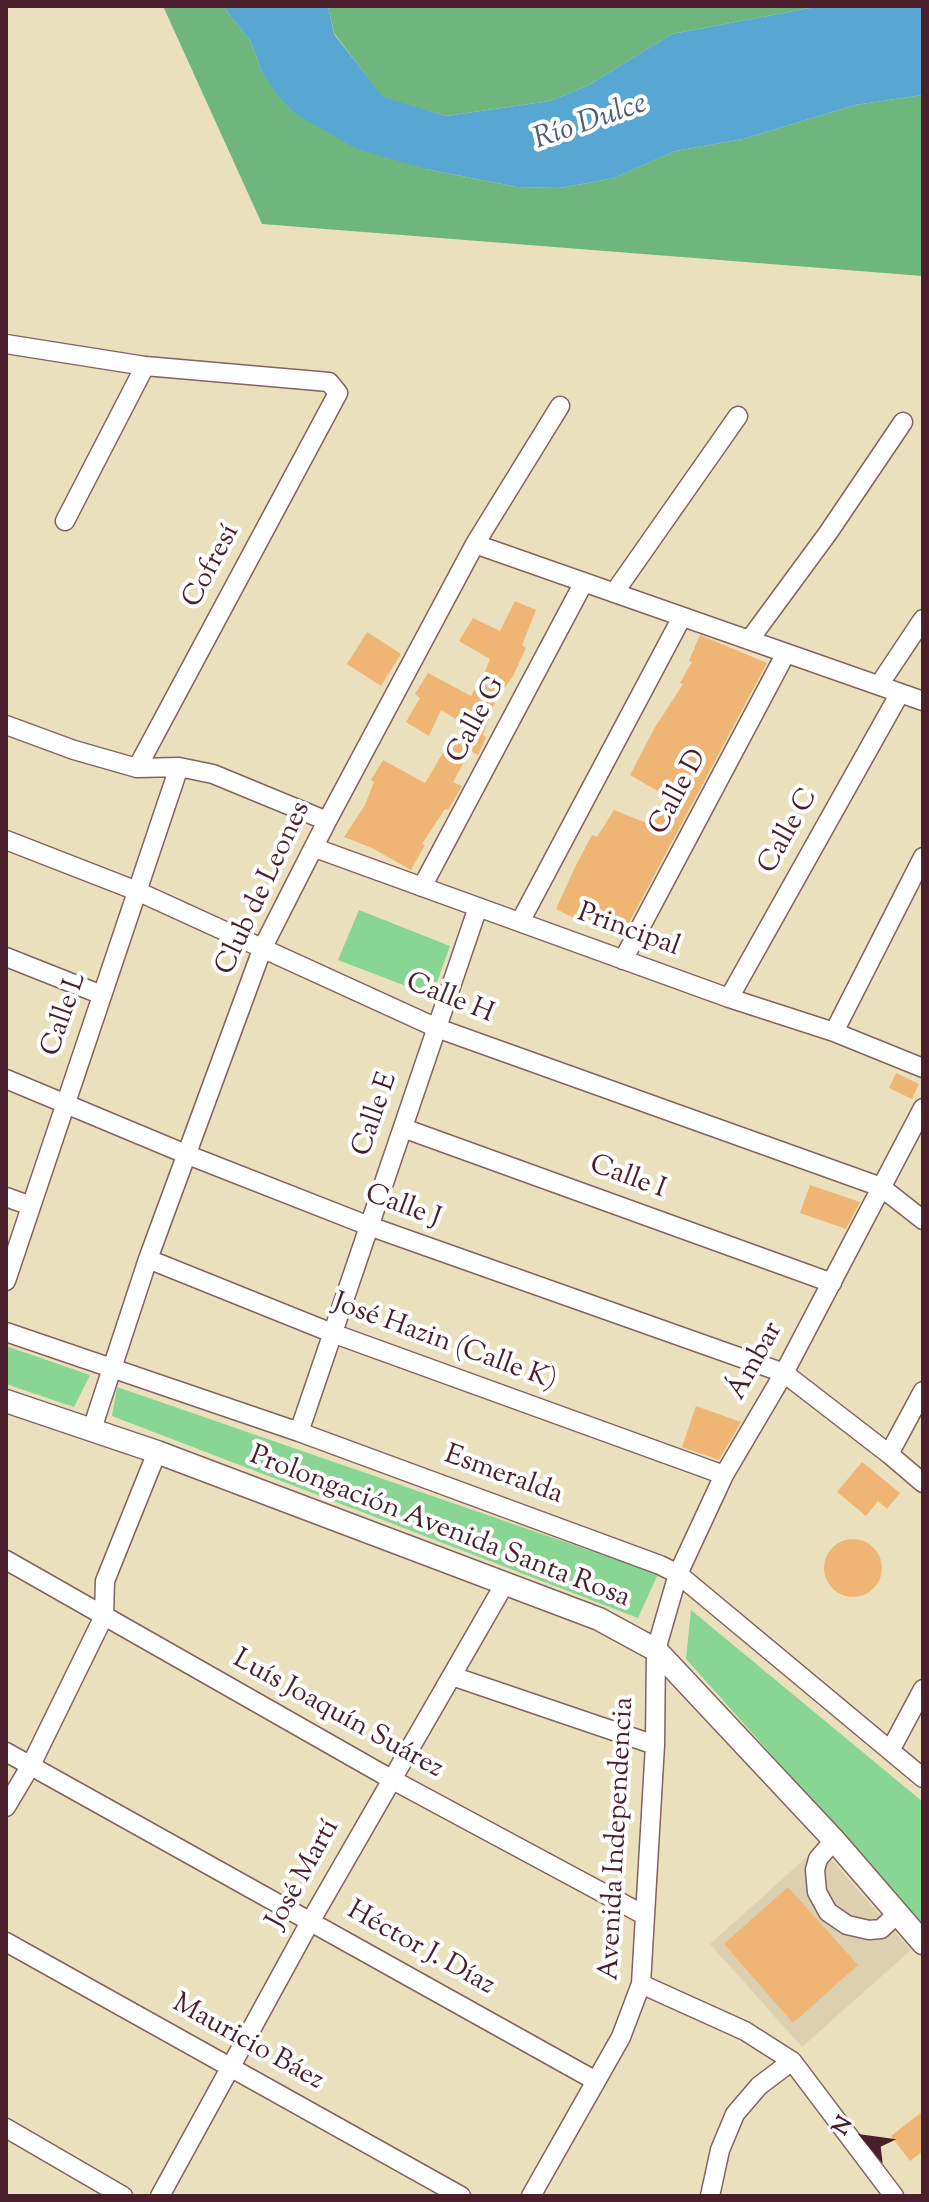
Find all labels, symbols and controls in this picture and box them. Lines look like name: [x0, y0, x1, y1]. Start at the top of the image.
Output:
water label: Río Dulce: [530, 88, 652, 160]
street label: Cofresí: [177, 520, 249, 614]
street label: Calle G: [441, 672, 515, 770]
street label: Calle D: [644, 745, 716, 841]
street label: Calle C: [753, 784, 827, 880]
street label: Club de Leones: [210, 797, 320, 981]
street label: Principal: [572, 898, 684, 966]
street label: Calle H: [400, 967, 498, 1033]
street label: Calle L: [36, 969, 96, 1061]
street label: Calle E: [347, 1069, 407, 1161]
street label: Calle I: [584, 1150, 670, 1208]
street label: Calle J: [360, 1179, 444, 1237]
street label: José Hazin (Calle K): [328, 1288, 560, 1400]
street label: Ámbar: [722, 1317, 792, 1407]
street label: Esmeralda: [439, 1440, 567, 1514]
street label: Prolongación Avenida Santa Rosa: [244, 1441, 634, 1617]
street label: Luís Joaquín Suárez: [226, 1644, 448, 1788]
street label: Avenida Independencia: [595, 1696, 643, 1982]
street label: José Martí: [261, 1814, 349, 1936]
street label: Héctor J. Díaz: [340, 1896, 500, 2004]
street label: Mauricio Báez: [165, 1989, 329, 2099]
north arrow: [825, 2098, 905, 2178]
text: N: [826, 2111, 862, 2142]

